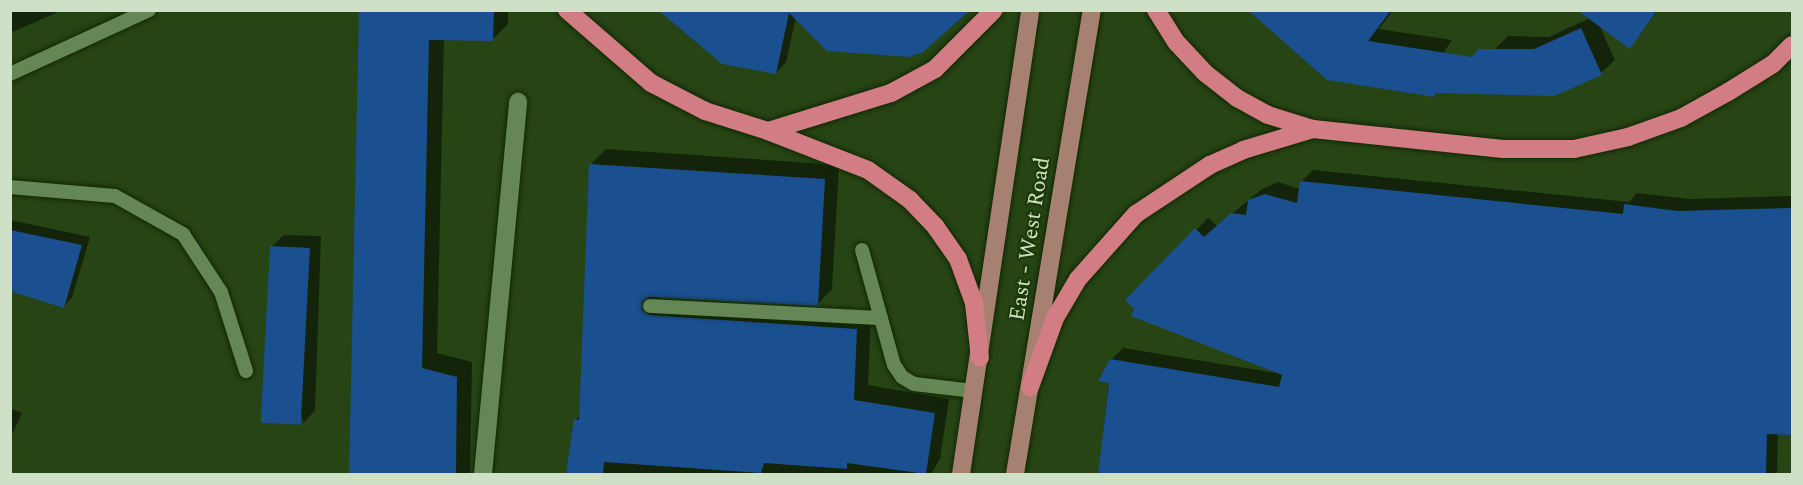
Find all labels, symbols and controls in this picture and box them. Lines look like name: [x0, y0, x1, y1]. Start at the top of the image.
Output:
street label: East - West Road: [1004, 155, 1056, 323]

